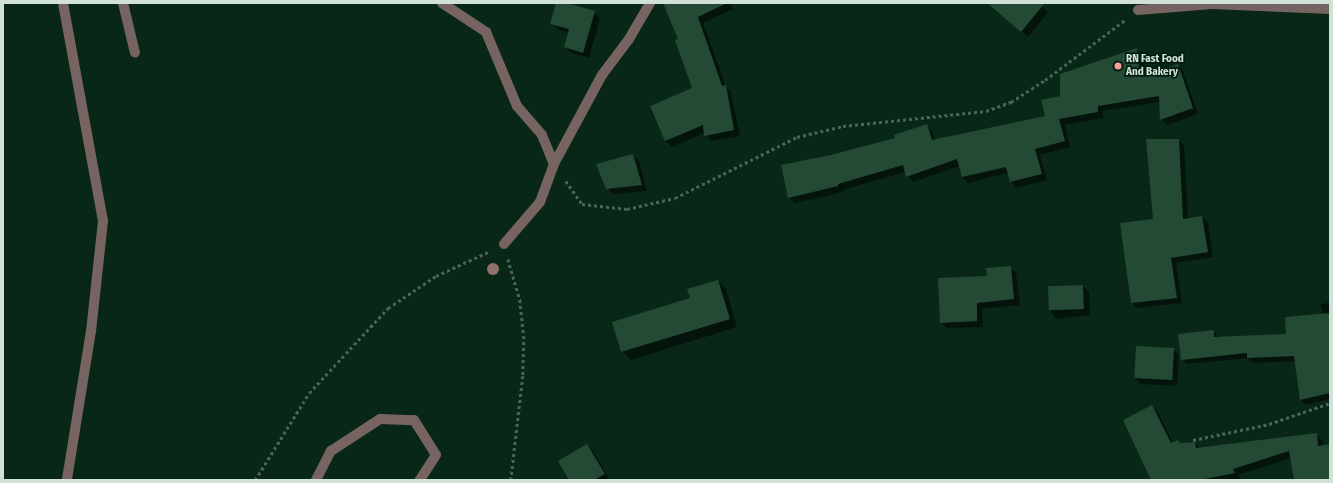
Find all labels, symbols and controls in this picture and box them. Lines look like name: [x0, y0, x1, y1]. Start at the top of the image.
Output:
place label: RN Fast Food And Bakery: [1126, 53, 1184, 79]
marker: RN Fast Food And Bakery: [1113, 61, 1123, 71]

